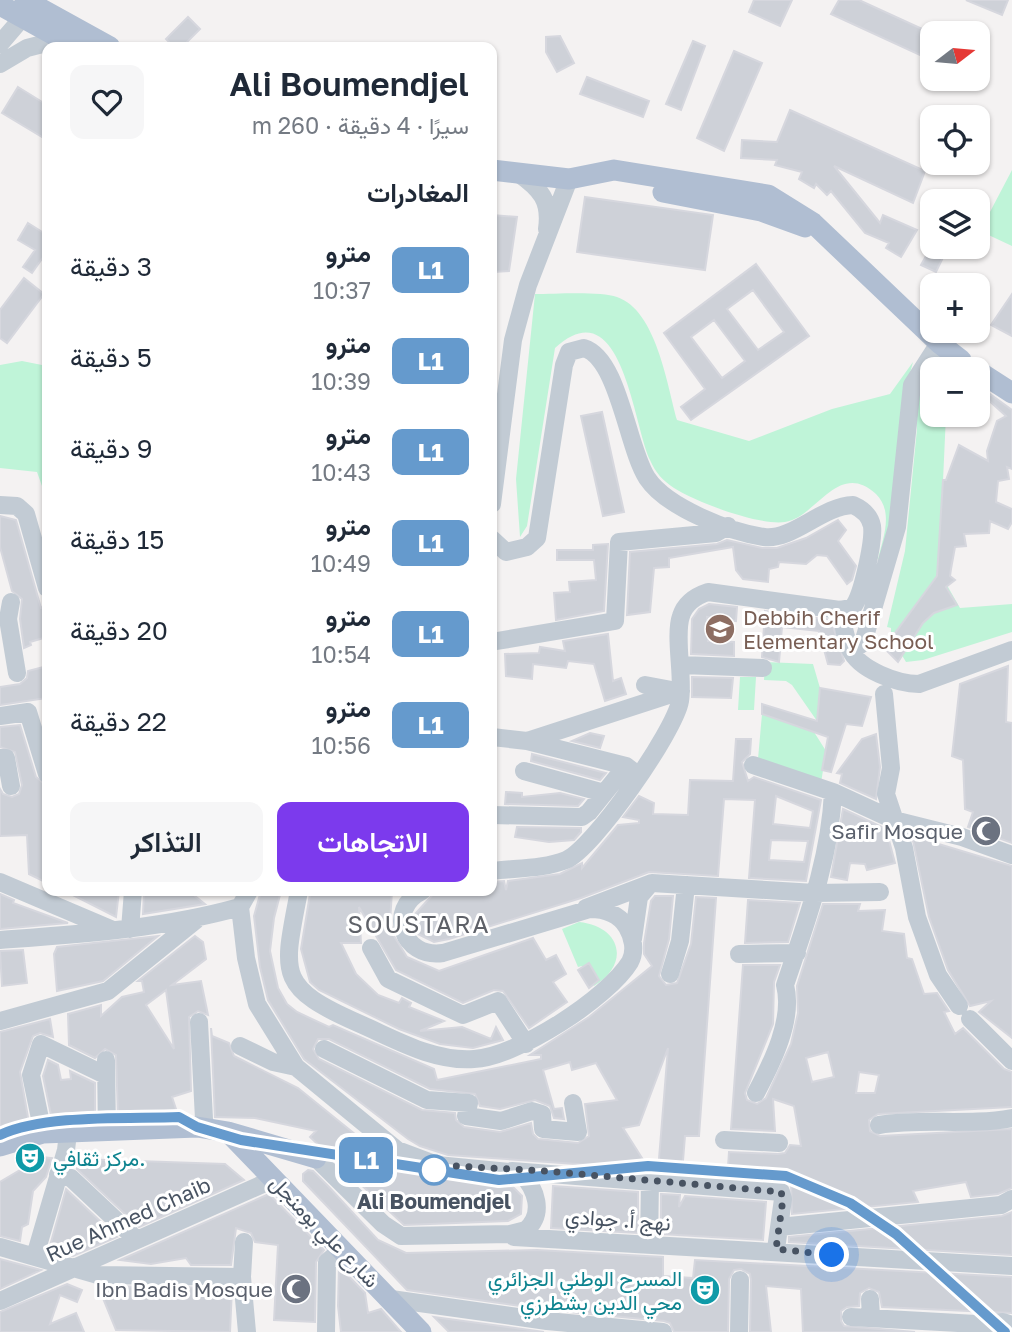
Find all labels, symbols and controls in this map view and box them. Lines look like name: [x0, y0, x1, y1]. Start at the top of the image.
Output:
north arrow: [920, 21, 990, 91]
map controls: [920, 21, 990, 427]
text: Ali Boumendjel: [230, 64, 469, 103]
button: heart: [70, 65, 144, 139]
button: locate: [920, 105, 990, 175]
text: سيرًا · 4 دقيقة · 260 m: [252, 111, 469, 139]
text: المغادرات: [367, 177, 469, 208]
button: layers: [920, 189, 990, 259]
text: مترو: [326, 237, 371, 268]
text: 3 دقيقة: [70, 251, 152, 282]
text: L1: [417, 255, 444, 284]
button: +: [920, 273, 990, 343]
text: 10:37: [313, 276, 371, 304]
text: مترو: [326, 328, 371, 359]
text: 5 دقيقة: [70, 342, 152, 373]
text: L1: [417, 346, 444, 375]
button: −: [920, 357, 990, 427]
text: 10:39: [311, 367, 371, 395]
text: مترو: [326, 419, 371, 450]
text: 9 دقيقة: [70, 433, 152, 464]
text: L1: [417, 437, 444, 466]
text: 10:43: [311, 458, 371, 486]
text: مترو: [326, 510, 371, 541]
text: 15 دقيقة: [70, 524, 164, 555]
text: L1: [417, 528, 444, 557]
text: 10:49: [311, 549, 371, 577]
text: مترو: [326, 601, 371, 632]
place label: Debbih Cherif Elementary School: [743, 604, 934, 654]
school or university icon: Debbih Cherif Elementary School: [703, 612, 737, 646]
text: 20 دقيقة: [70, 615, 168, 646]
text: L1: [417, 619, 444, 648]
text: 10:54: [311, 640, 371, 668]
text: مترو: [326, 692, 371, 723]
text: 22 دقيقة: [70, 706, 167, 737]
text: L1: [417, 710, 444, 739]
text: 10:56: [311, 731, 371, 759]
button: التذاكر: [70, 802, 263, 882]
button: الاتجاهات: [277, 802, 469, 882]
mosque icon: Safir Mosque: [969, 814, 1003, 848]
place label: Safir Mosque: [831, 818, 963, 844]
district label: SOUSTARA: [347, 909, 491, 938]
line badge: L1: [334, 1137, 398, 1183]
theatre icon: مركز ثقافي.: [13, 1141, 47, 1175]
place label: مركز ثقافي.: [53, 1145, 145, 1176]
text: L1: [353, 1145, 379, 1174]
marker: Ali Boumendjel: [419, 1155, 449, 1185]
street label: شارع علي بومنجل: [261, 1169, 385, 1296]
street label: Rue Ahmed Chaib: [42, 1171, 214, 1267]
place label: Ali Boumendjel: [357, 1188, 511, 1214]
street label: نهج أ. جوادي: [564, 1202, 672, 1241]
your location: [814, 1237, 849, 1272]
place label: المسرح الوطني الجزائري محي الدين بشطرزي: [488, 1265, 682, 1320]
mosque icon: Ibn Badis Mosque: [279, 1272, 313, 1306]
theatre icon: المسرح الوطني الجزائري محي الدين بشطرزي: [688, 1273, 722, 1307]
place label: Ibn Badis Mosque: [95, 1276, 273, 1302]

